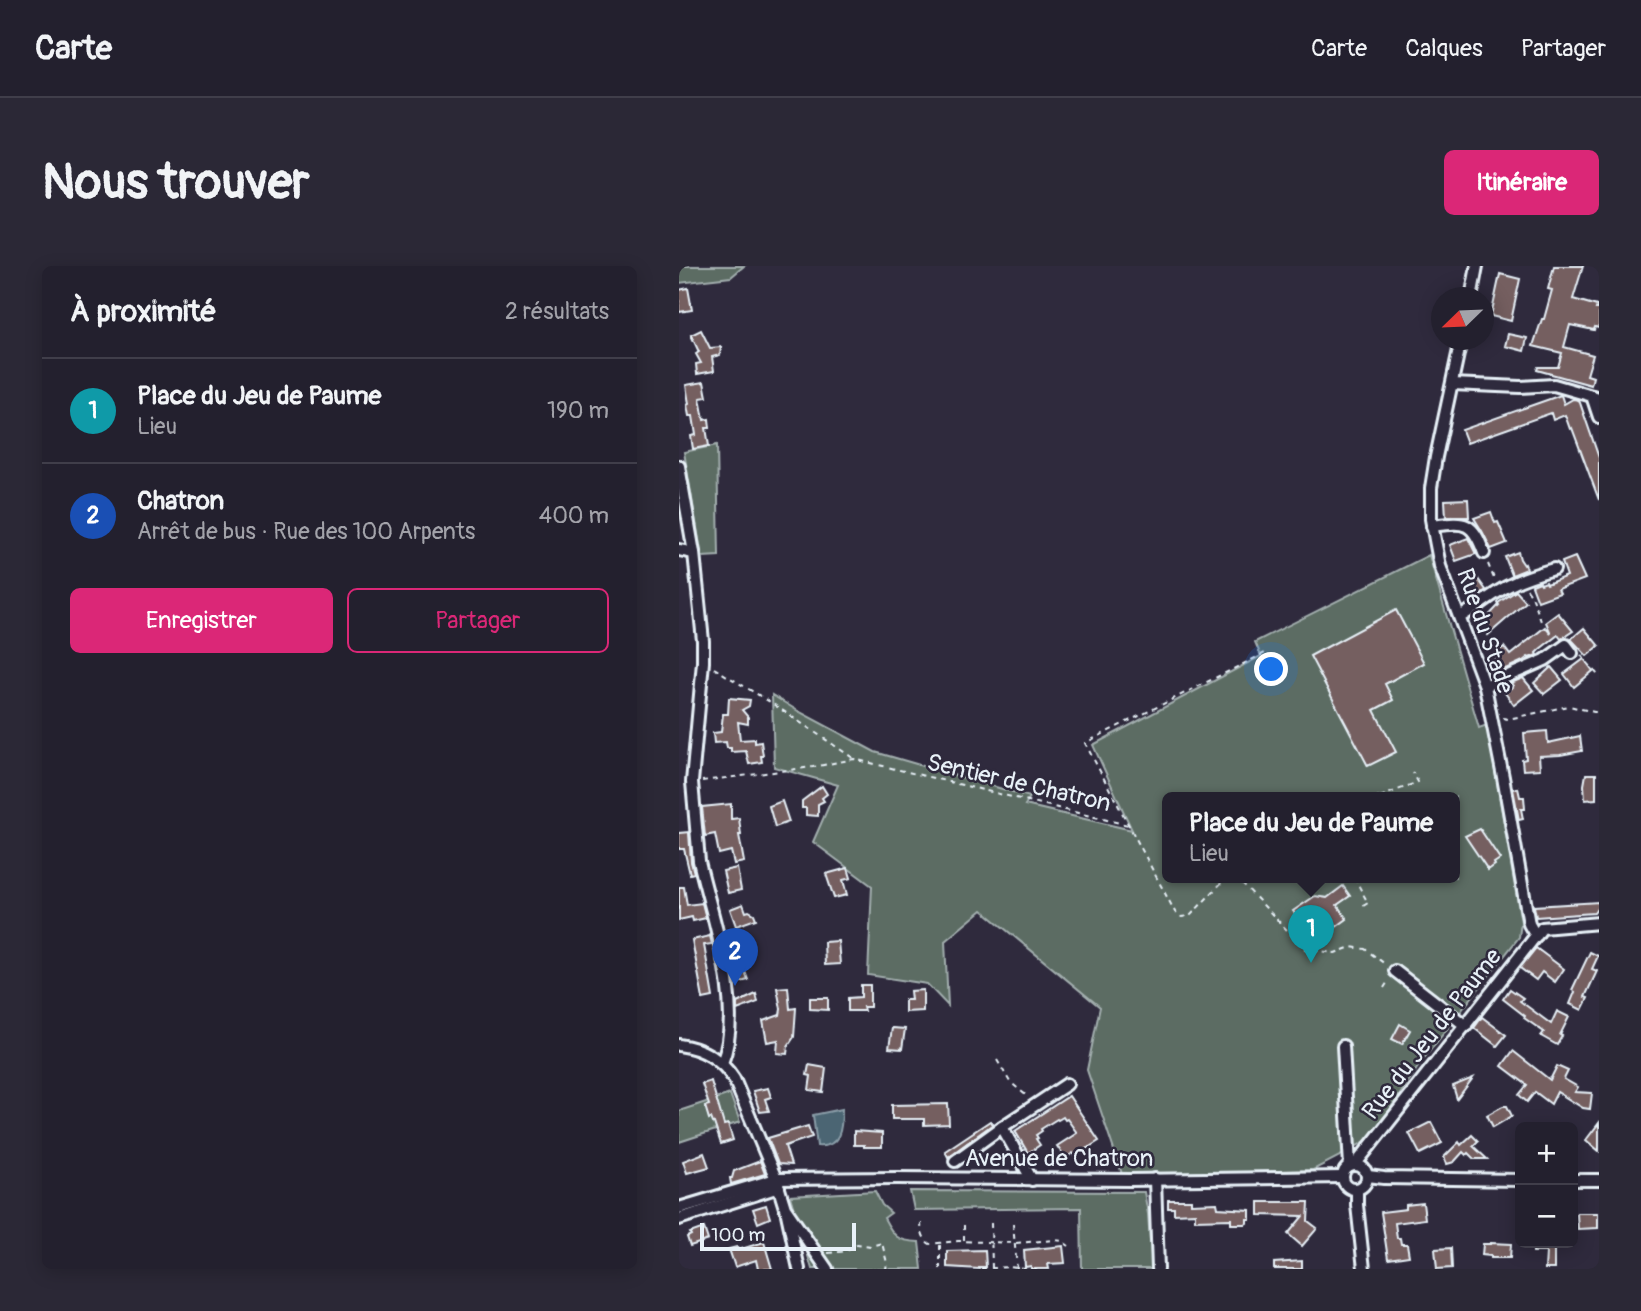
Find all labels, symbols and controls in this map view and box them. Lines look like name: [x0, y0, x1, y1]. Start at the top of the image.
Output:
text: Carte: [35, 28, 112, 69]
text: Carte: [1311, 34, 1367, 63]
text: Calques: [1405, 34, 1483, 63]
text: Partager: [1521, 34, 1606, 63]
button: Itinéraire: [1444, 150, 1599, 215]
text: Nous trouver: [42, 152, 310, 213]
north arrow: [1431, 287, 1494, 350]
text: À proximité: [70, 293, 216, 330]
text: 2 résultats: [505, 297, 609, 326]
text: Place du Jeu de Paume: [137, 380, 381, 412]
text: 1: [89, 396, 98, 425]
text: 190 m: [547, 396, 609, 425]
text: Lieu: [137, 412, 177, 441]
text: Chatron: [137, 485, 224, 517]
text: 2: [87, 501, 99, 530]
text: 400 m: [539, 501, 609, 530]
text: Arrêt de bus · Rue des 100 Arpents: [137, 517, 475, 546]
street label: Rue du Stade: [1450, 564, 1520, 698]
button: Enregistrer: [70, 588, 333, 653]
button: Partager: [347, 588, 609, 653]
your location: [1254, 652, 1288, 686]
street label: Sentier de Chatron: [924, 748, 1114, 818]
popup: [1162, 792, 1460, 883]
text: Place du Jeu de Paume: [1189, 807, 1433, 839]
text: Lieu: [1189, 839, 1229, 868]
pin: 1: [1288, 905, 1334, 963]
pin: 2: [712, 928, 758, 986]
street label: Rue du Jeu de Paume: [1356, 943, 1508, 1125]
map controls: [1515, 1122, 1578, 1248]
button: +: [1515, 1122, 1578, 1185]
street label: Avenue de Chatron: [965, 1144, 1153, 1173]
button: −: [1515, 1185, 1578, 1248]
scale bar: [700, 1220, 856, 1252]
text: 100 m: [711, 1223, 765, 1247]

